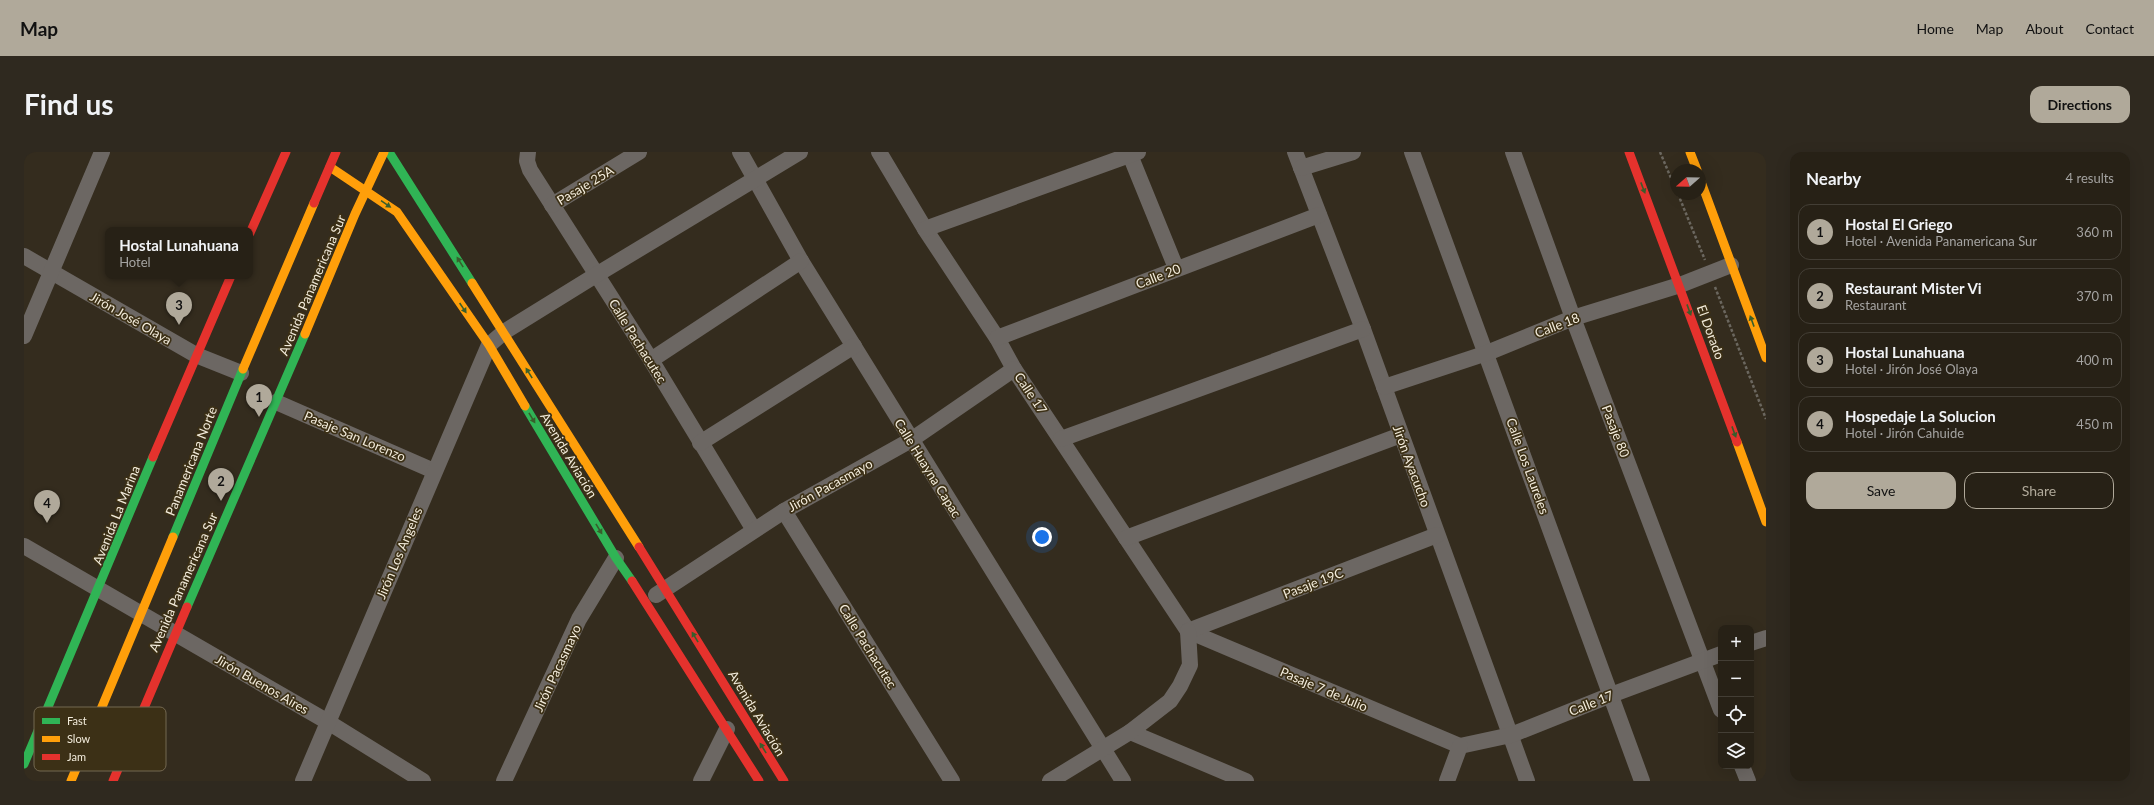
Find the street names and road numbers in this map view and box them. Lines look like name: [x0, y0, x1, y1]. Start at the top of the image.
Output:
street label: Pasaje 25A: [554, 162, 616, 208]
street label: Avenida Panamericana Sur: [275, 212, 349, 358]
street label: Calle 20: [1133, 260, 1183, 292]
street label: Jirón José Olaya: [87, 288, 175, 348]
street label: Calle Pachacutec: [606, 296, 670, 386]
street label: El Dorado: [1694, 303, 1728, 361]
street label: Calle 18: [1532, 309, 1582, 341]
street label: Calle 17: [1011, 369, 1051, 417]
street label: Pasaje 80: [1599, 403, 1633, 460]
street label: Panamericana Norte: [162, 404, 220, 518]
street label: Pasaje San Lorenzo: [302, 407, 408, 465]
street label: Avenida Aviación: [537, 409, 601, 501]
street label: Calle Huayna Capac: [891, 416, 965, 520]
street label: Calle Los Laureles: [1503, 416, 1553, 517]
street label: Jirón Ayacucho: [1390, 423, 1434, 509]
street label: Jirón Pacasmayo: [785, 455, 875, 515]
street label: Avenida La Marina: [89, 463, 143, 567]
street label: Jirón Los Angeles: [372, 504, 426, 601]
street label: Avenida Panamericana Sur: [145, 510, 221, 654]
street label: Pasaje 19C: [1281, 564, 1346, 602]
street label: Calle Pachacutec: [836, 601, 900, 691]
street label: Jirón Pacasmayo: [530, 622, 584, 714]
street label: Jirón Buenos Aires: [212, 651, 312, 717]
street label: Pasaje 7 de Julio: [1278, 663, 1370, 715]
street label: Avenida Aviación: [725, 667, 789, 759]
street label: Calle 17: [1566, 687, 1616, 719]

